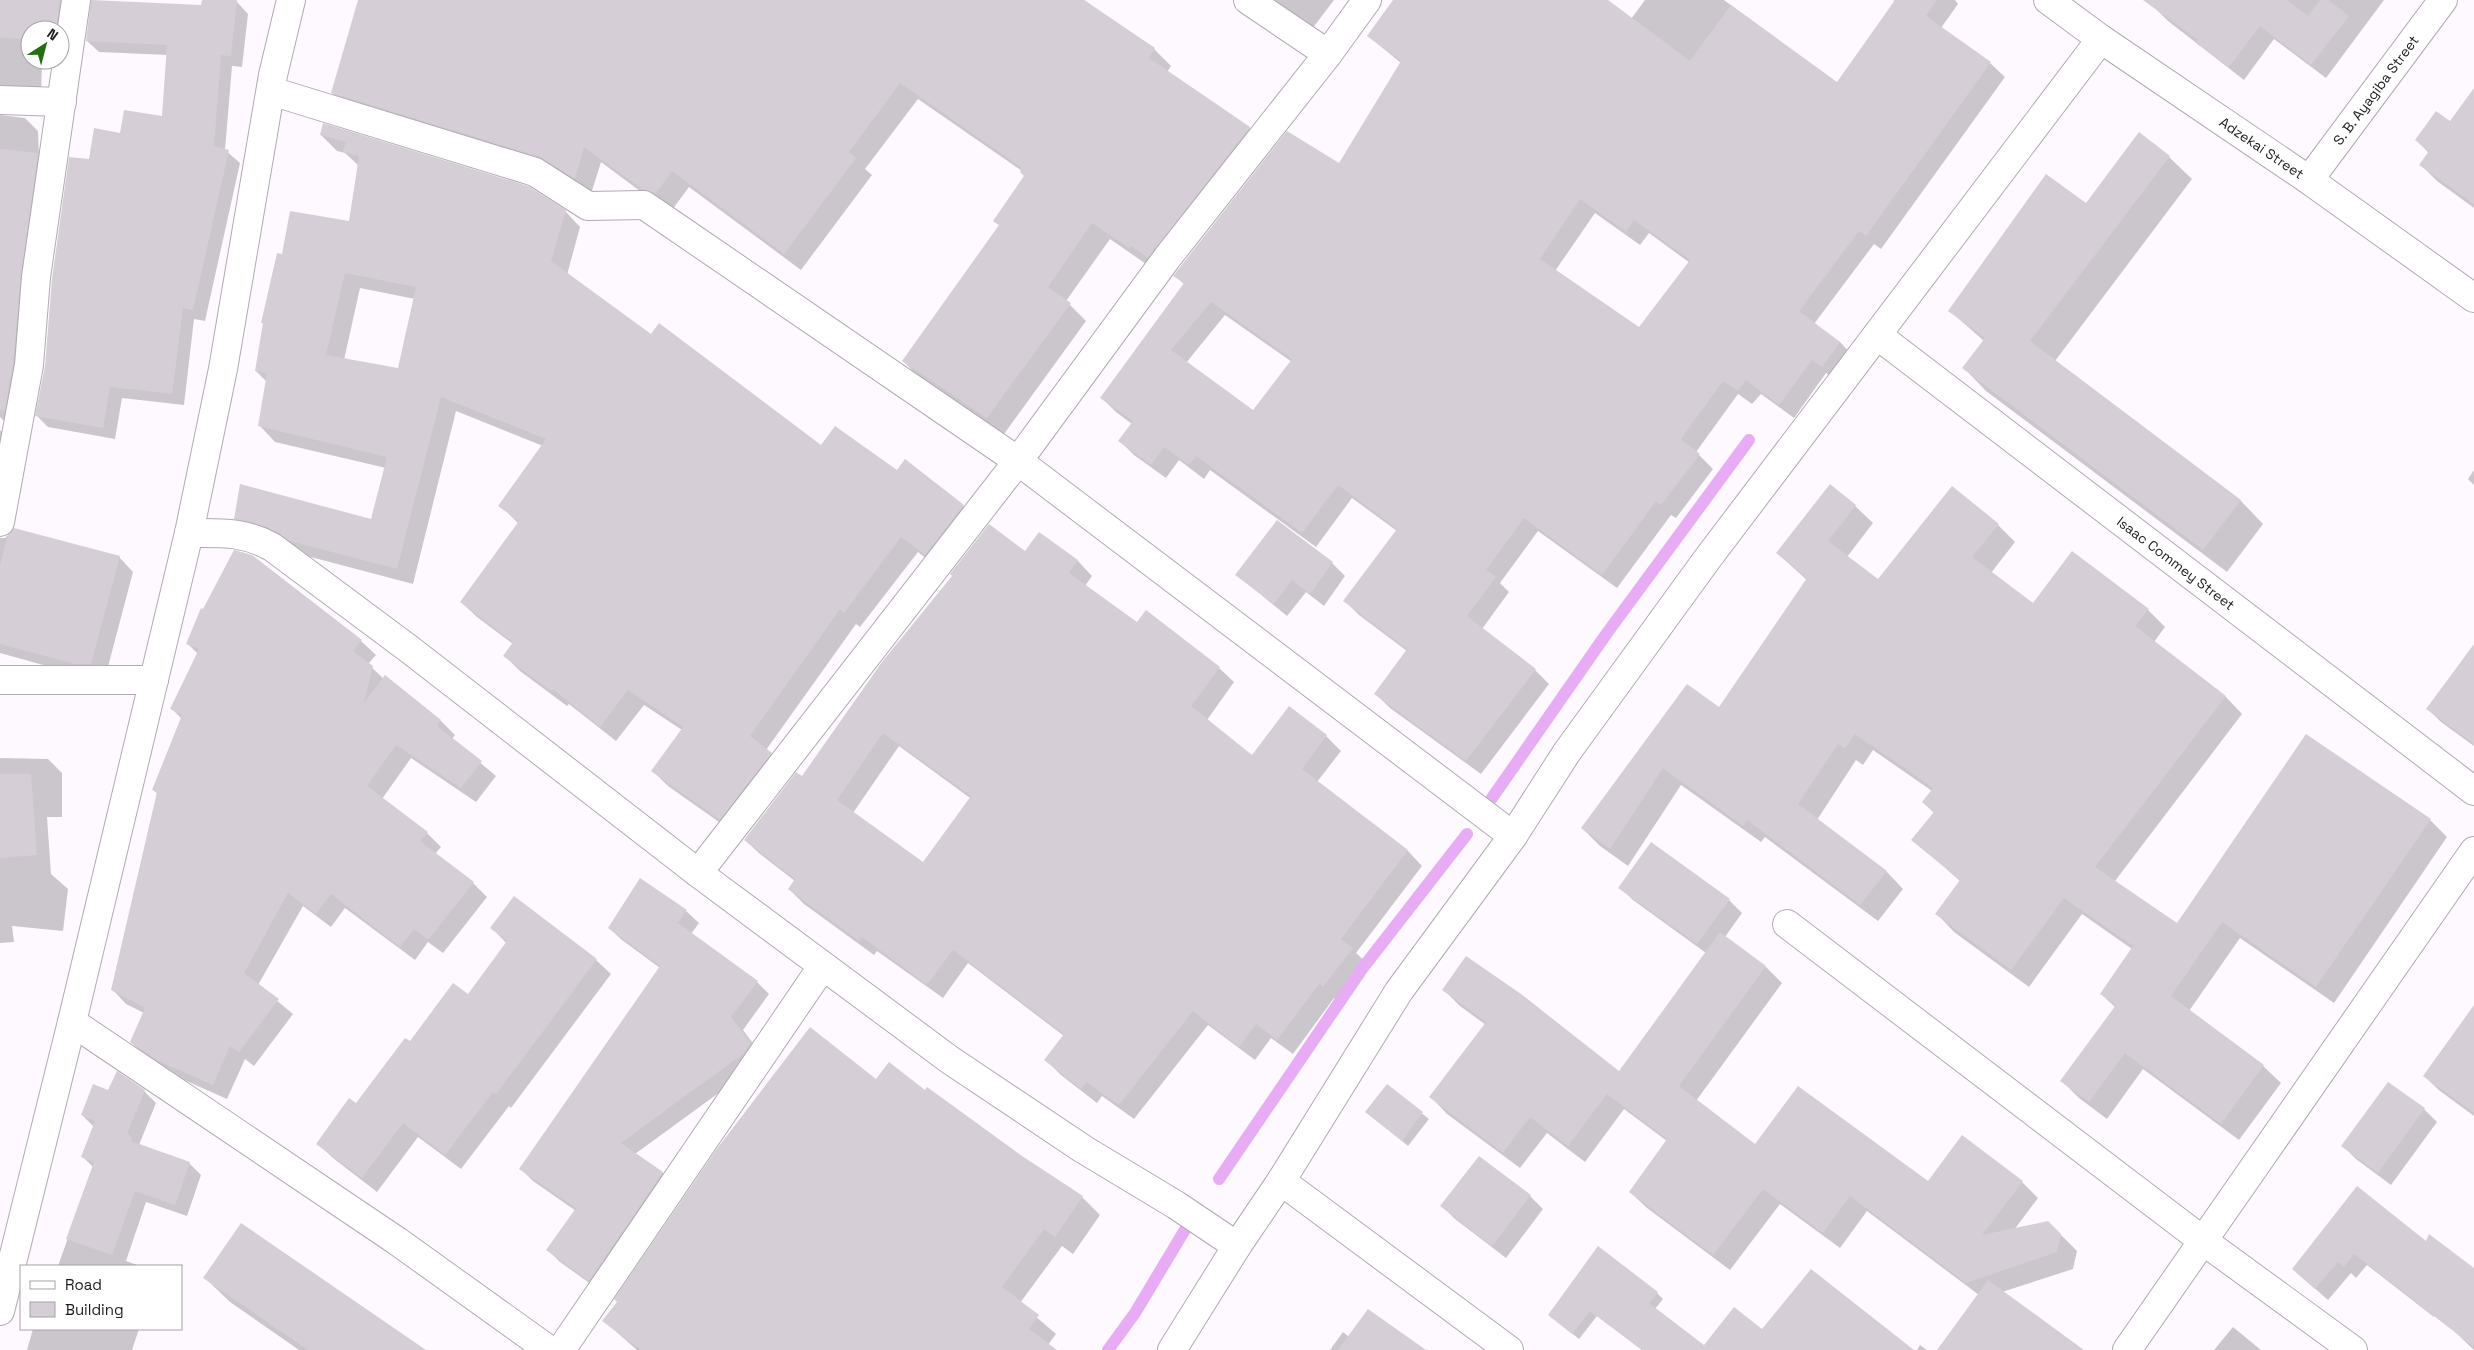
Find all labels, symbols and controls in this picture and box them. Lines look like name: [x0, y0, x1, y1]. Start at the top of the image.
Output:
north arrow: [20, 20, 70, 70]
text: N: [44, 24, 62, 45]
street label: S. B. Ayagiba Street: [2329, 32, 2423, 149]
street label: Adzekai Street: [2216, 113, 2308, 183]
street label: Isaac Commey Street: [2113, 512, 2238, 614]
legend: [20, 1265, 182, 1330]
text: Road: [65, 1275, 102, 1294]
text: Building: [65, 1300, 124, 1319]

